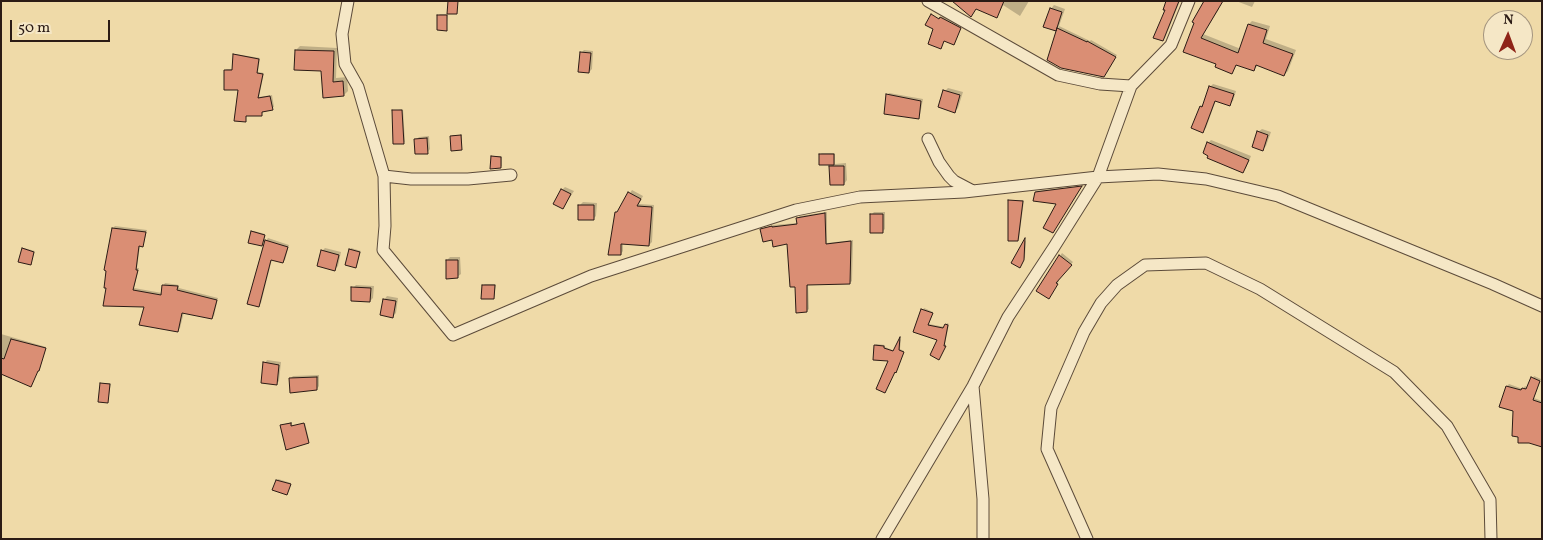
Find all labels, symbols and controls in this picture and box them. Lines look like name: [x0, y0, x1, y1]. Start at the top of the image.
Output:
scale bar: [12, 10, 112, 42]
north arrow: [1483, 10, 1533, 60]
text: N: [1503, 11, 1514, 30]
text: 50 m: [18, 18, 50, 39]

